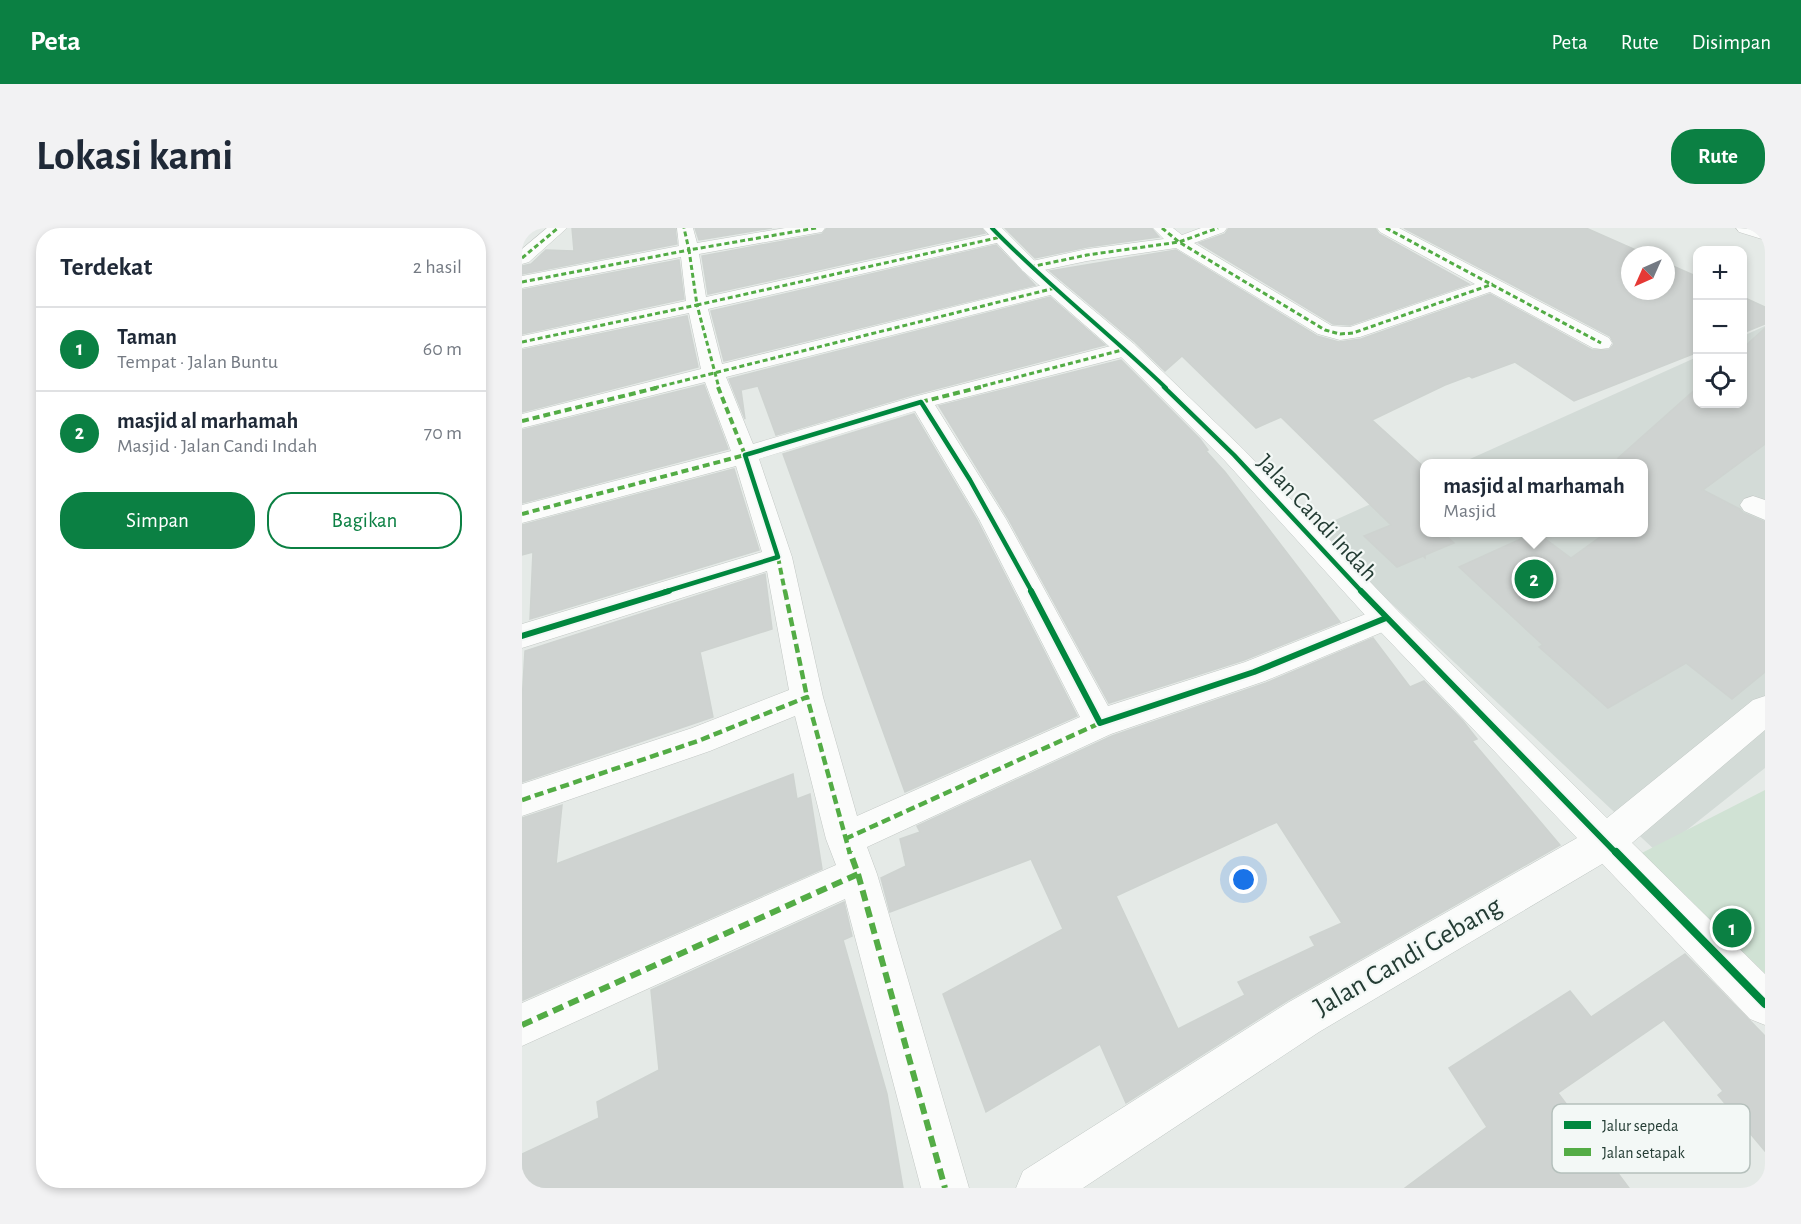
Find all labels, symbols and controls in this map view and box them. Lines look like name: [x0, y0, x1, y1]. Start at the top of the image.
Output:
text: Peta: [30, 28, 81, 56]
text: Peta: [1552, 32, 1588, 53]
text: Rute: [1621, 32, 1659, 53]
text: Disimpan: [1692, 32, 1771, 53]
button: Rute: [1671, 129, 1765, 184]
text: Lokasi kami: [36, 135, 233, 177]
north arrow: [1621, 246, 1675, 300]
map controls: [1693, 246, 1747, 408]
button: +: [1693, 246, 1747, 300]
text: Terdekat: [60, 254, 152, 280]
text: 2 hasil: [413, 257, 462, 277]
button: −: [1693, 300, 1747, 354]
text: Taman: [117, 326, 177, 348]
text: 1: [76, 339, 83, 359]
text: 60 m: [423, 339, 462, 359]
text: Tempat · Jalan Buntu: [117, 352, 278, 372]
button: locate: [1693, 354, 1747, 408]
text: masjid al marhamah: [117, 410, 298, 432]
text: 2: [75, 423, 84, 443]
text: 70 m: [424, 423, 462, 443]
text: Masjid · Jalan Candi Indah: [117, 436, 317, 456]
street label: Jalan Candi Indah: [1252, 450, 1382, 586]
popup: [1420, 459, 1648, 537]
text: masjid al marhamah: [1443, 475, 1625, 497]
button: Simpan: [60, 492, 255, 549]
button: Bagikan: [267, 492, 462, 549]
text: Masjid: [1443, 501, 1496, 521]
pin: 2: [1514, 556, 1554, 602]
your location: [1229, 865, 1258, 894]
street label: Jalan Candi Gebang: [1309, 892, 1507, 1022]
pin: 1: [1712, 906, 1752, 950]
legend: [1552, 1104, 1750, 1173]
text: Jalur sepeda: [1602, 1118, 1678, 1134]
text: Jalan setapak: [1602, 1145, 1685, 1161]

